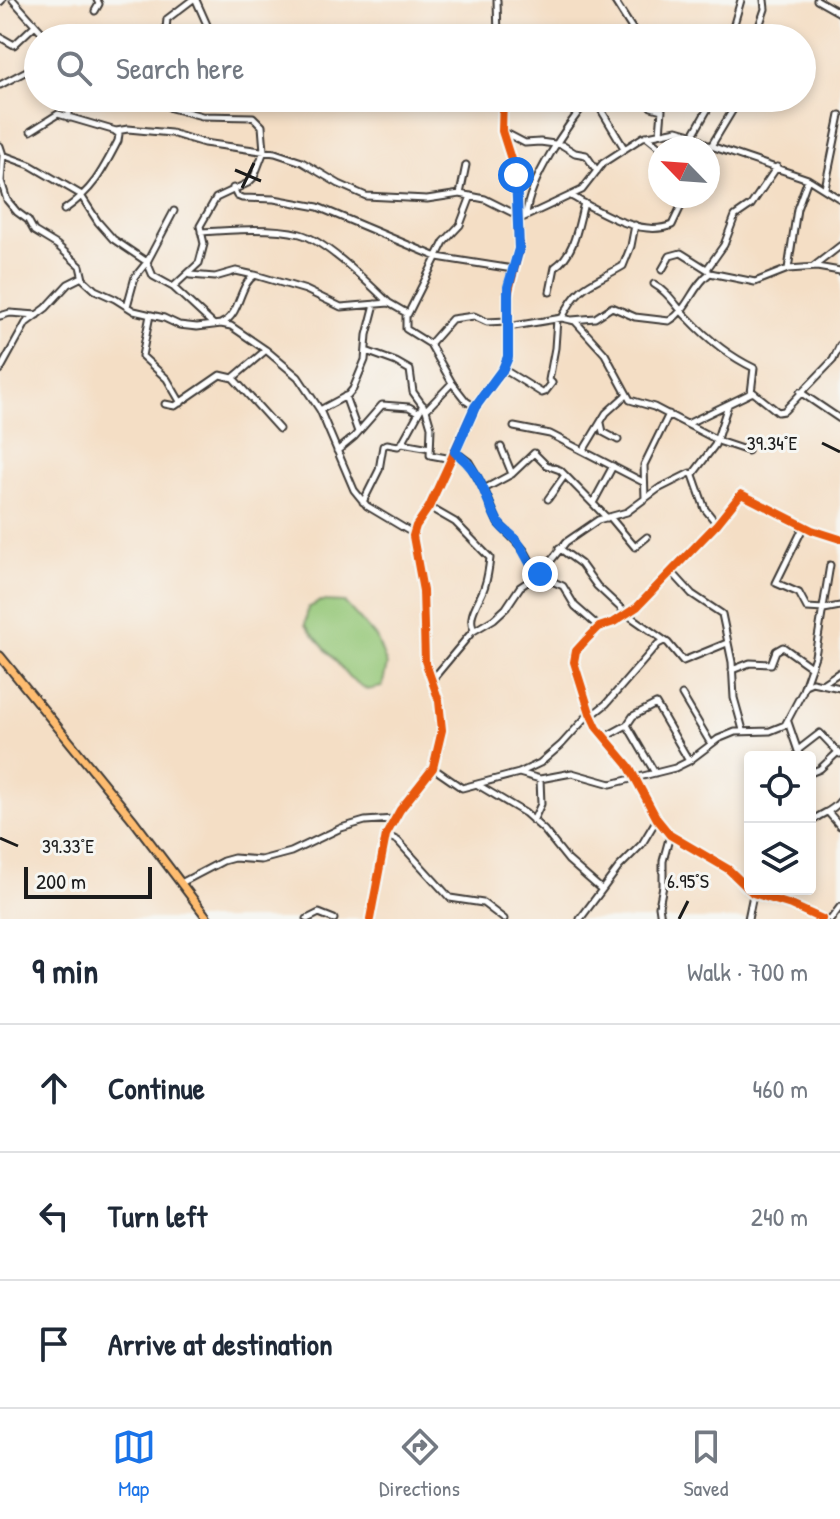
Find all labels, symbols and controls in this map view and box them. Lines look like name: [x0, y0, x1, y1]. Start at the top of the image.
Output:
search box: [24, 24, 816, 112]
icon: search: [52, 46, 96, 90]
text: Search here: [116, 48, 244, 88]
north arrow: [648, 136, 720, 208]
route start: [498, 157, 534, 193]
text: 39.34°E: [747, 429, 797, 456]
route end: [522, 556, 558, 592]
map controls: [744, 751, 816, 895]
button: locate: [744, 751, 816, 823]
button: layers: [744, 823, 816, 895]
text: 39.33°E: [42, 832, 94, 859]
scale bar: [24, 863, 152, 899]
text: 200 m: [36, 866, 86, 896]
text: 6.95°S: [667, 867, 709, 894]
text: 9 min: [32, 948, 98, 994]
text: Walk · 700 m: [687, 954, 808, 989]
icon: ahead: [32, 1066, 76, 1110]
text: Continue: [108, 1068, 205, 1108]
text: 460 m: [753, 1071, 808, 1106]
icon: left: [32, 1194, 76, 1238]
text: Turn left: [108, 1196, 207, 1236]
text: 240 m: [751, 1199, 808, 1234]
icon: arrive: [32, 1322, 76, 1366]
text: Arrive at destination: [108, 1324, 333, 1364]
tab: Map: [112, 1425, 156, 1503]
tab: Directions: [379, 1425, 460, 1503]
tab: Saved: [683, 1425, 728, 1503]

